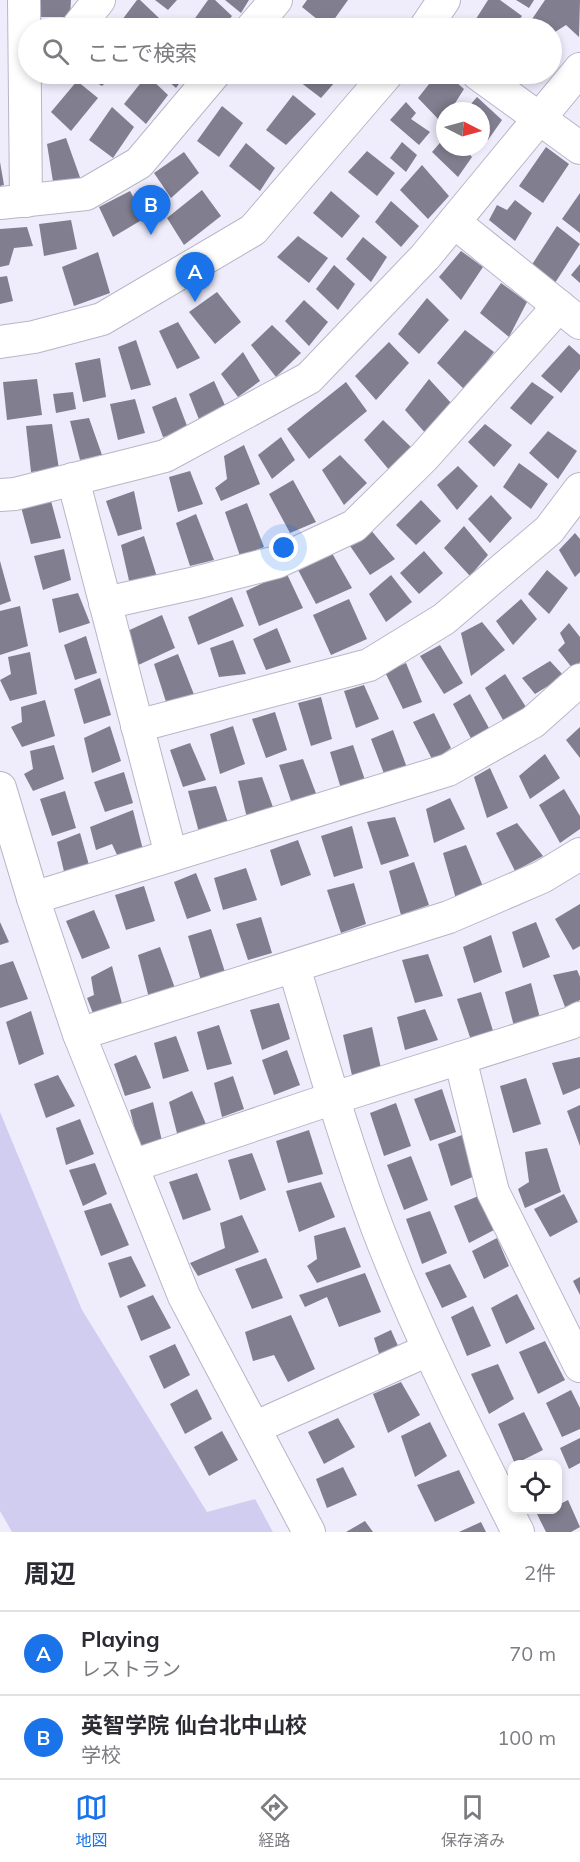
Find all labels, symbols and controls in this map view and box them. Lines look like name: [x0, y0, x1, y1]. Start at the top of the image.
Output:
search box: [18, 18, 562, 84]
icon: search: [39, 35, 72, 68]
text: ここで検索: [87, 39, 197, 67]
north arrow: [436, 102, 490, 156]
pin: B: [132, 186, 170, 235]
pin: A: [176, 252, 214, 302]
your location: [269, 533, 298, 562]
map controls: [508, 1460, 562, 1514]
button: locate: [508, 1460, 562, 1514]
text: 周辺: [24, 1557, 76, 1590]
text: 2件: [524, 1560, 556, 1585]
text: Playing: [81, 1625, 160, 1653]
text: A: [36, 1641, 51, 1666]
text: 70 m: [509, 1641, 556, 1666]
text: レストラン: [81, 1656, 181, 1681]
text: 英智学院 仙台北中山校: [81, 1711, 307, 1739]
text: B: [37, 1725, 50, 1750]
text: 100 m: [497, 1725, 556, 1750]
text: 学校: [81, 1742, 121, 1767]
tab: 地図: [75, 1791, 108, 1851]
tab: 経路: [258, 1791, 291, 1851]
tab: 保存済み: [441, 1791, 505, 1851]

